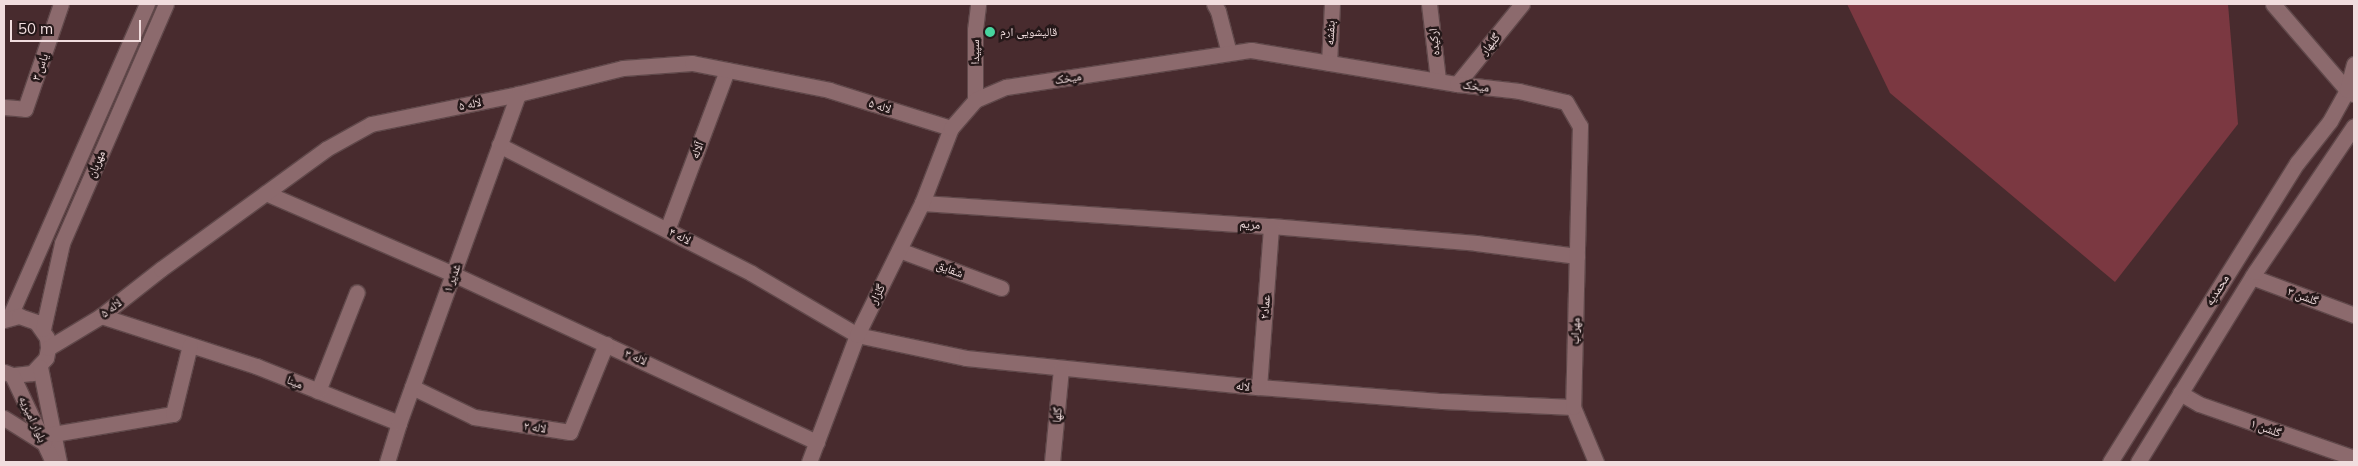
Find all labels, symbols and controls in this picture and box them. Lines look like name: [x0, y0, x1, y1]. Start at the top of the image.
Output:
scale bar: [12, 10, 144, 42]
text: 50 m: [18, 19, 53, 38]
street label: بنفشه: [1322, 20, 1338, 46]
place label: قالیشویی ارم: [1000, 25, 1057, 39]
marker: قالیشویی ارم: [984, 26, 996, 38]
street label: ارکیده: [1425, 28, 1443, 56]
street label: گلبهار: [1477, 30, 1503, 58]
street label: سپیدا: [968, 39, 982, 65]
street label: یاس ۳: [29, 51, 51, 83]
street label: میخک: [1053, 69, 1083, 87]
street label: میخک: [1462, 77, 1490, 95]
street label: لاله ۵: [457, 95, 483, 113]
street label: لاله ۵: [867, 96, 893, 116]
street label: آلاله: [687, 139, 707, 161]
street label: مهربان: [84, 148, 108, 180]
street label: مریم: [1239, 216, 1261, 232]
street label: لاله ۴: [667, 224, 693, 248]
street label: شقایق: [935, 257, 965, 281]
street label: غدیر ۱: [440, 262, 464, 294]
street label: محمدیه: [2202, 272, 2232, 308]
street label: گلزار: [866, 282, 888, 306]
street label: گلشن ۳: [2286, 284, 2320, 308]
street label: عماد۲: [1257, 294, 1273, 320]
street label: لاله ۵: [98, 295, 124, 321]
street label: مهراب: [1567, 317, 1583, 345]
street label: لاله ۳: [623, 346, 649, 368]
street label: مینا: [285, 372, 305, 392]
street label: لاله: [1235, 378, 1251, 394]
street label: بلوار امیریه: [16, 394, 50, 444]
street label: گلها: [1049, 407, 1065, 423]
street label: گلشن ۱: [2249, 416, 2283, 440]
street label: لاله ۲: [523, 418, 547, 436]

